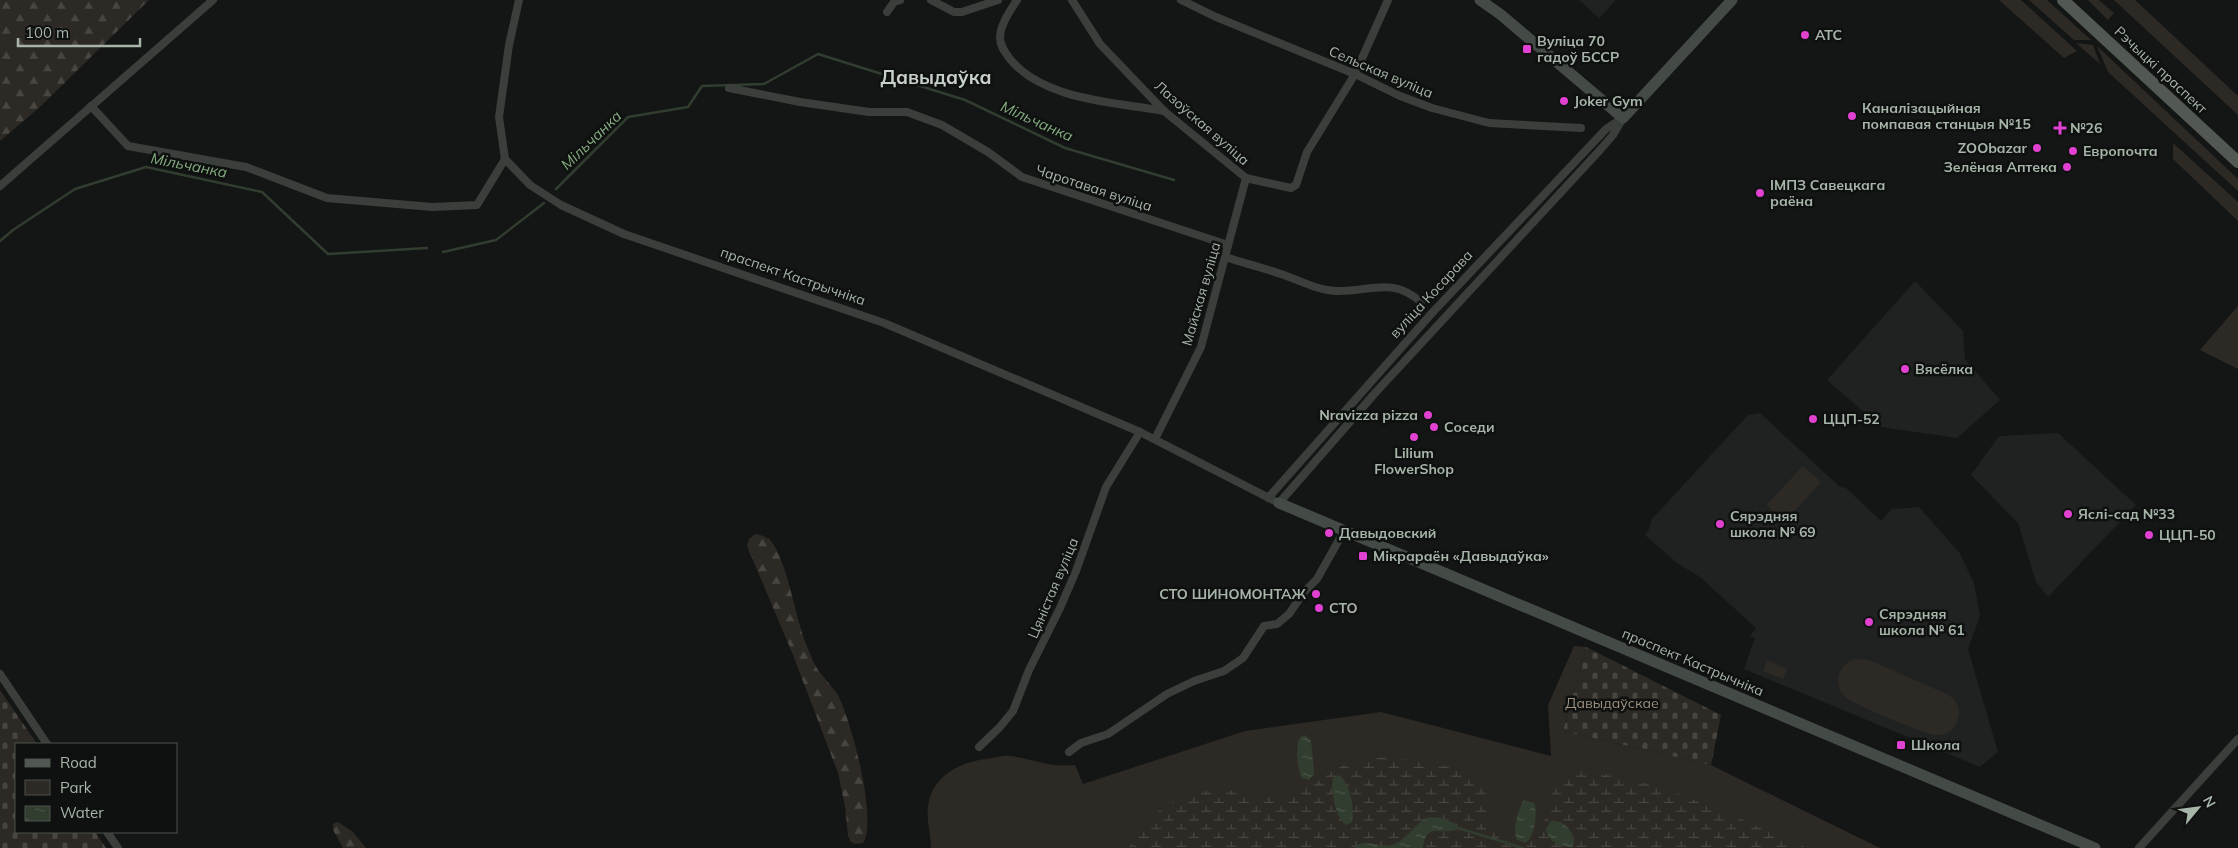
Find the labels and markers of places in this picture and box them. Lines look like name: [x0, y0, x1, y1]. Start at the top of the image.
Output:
place label: АТС: [1815, 26, 1842, 44]
marker: АТС: [1799, 29, 1811, 41]
place label: Вуліца 70 гадоў БССР: [1537, 32, 1619, 66]
marker: Вуліца 70 гадоў БССР: [1521, 43, 1533, 55]
place label: Joker Gym: [1574, 92, 1643, 110]
marker: Joker Gym: [1558, 95, 1570, 107]
place label: Каналізацыйная помпавая станцыя №15: [1862, 99, 2031, 133]
marker: Каналізацыйная помпавая станцыя №15: [1846, 110, 1858, 122]
place label: №26: [2070, 119, 2102, 137]
marker: №26: [2054, 122, 2066, 134]
place label: ZOObazar: [1958, 139, 2027, 157]
marker: ZOObazar: [2031, 142, 2043, 154]
place label: Европочта: [2083, 142, 2158, 160]
marker: Европочта: [2067, 145, 2079, 157]
place label: Зелёная Аптека: [1944, 158, 2057, 176]
marker: Зелёная Аптека: [2061, 161, 2073, 173]
place label: ІМПЗ Савецкага раёна: [1770, 176, 1885, 210]
marker: ІМПЗ Савецкага раёна: [1754, 187, 1766, 199]
place label: Вясёлка: [1915, 360, 1973, 378]
marker: Вясёлка: [1899, 363, 1911, 375]
place label: Nravizza pizza: [1319, 406, 1418, 424]
marker: Nravizza pizza: [1422, 409, 1434, 421]
place label: ЦЦП-52: [1823, 410, 1880, 428]
marker: ЦЦП-52: [1807, 413, 1819, 425]
place label: Соседи: [1444, 418, 1495, 436]
marker: Соседи: [1428, 421, 1440, 433]
marker: Lilium FlowerShop: [1408, 431, 1420, 443]
place label: Lilium FlowerShop: [1374, 444, 1454, 478]
place label: Яслі-сад №33: [2078, 505, 2175, 523]
place label: Сярэдняя школа № 69: [1730, 507, 1816, 541]
marker: Яслі-сад №33: [2062, 508, 2074, 520]
marker: Сярэдняя школа № 69: [1714, 518, 1726, 530]
place label: Давыдовский: [1339, 524, 1436, 542]
place label: ЦЦП-50: [2159, 526, 2216, 544]
marker: Давыдовский: [1323, 527, 1335, 539]
marker: ЦЦП-50: [2143, 529, 2155, 541]
place label: Мікрараён «Давыдаўка»: [1373, 547, 1549, 565]
marker: Мікрараён «Давыдаўка»: [1357, 550, 1369, 562]
place label: СТО ШИНОМОНТАЖ: [1159, 585, 1306, 603]
marker: СТО ШИНОМОНТАЖ: [1310, 588, 1322, 600]
place label: СТО: [1329, 599, 1358, 617]
marker: СТО: [1313, 602, 1325, 614]
place label: Сярэдняя школа № 61: [1879, 605, 1965, 639]
marker: Сярэдняя школа № 61: [1863, 616, 1875, 628]
place label: Школа: [1911, 736, 1960, 754]
marker: Школа: [1895, 739, 1907, 751]

